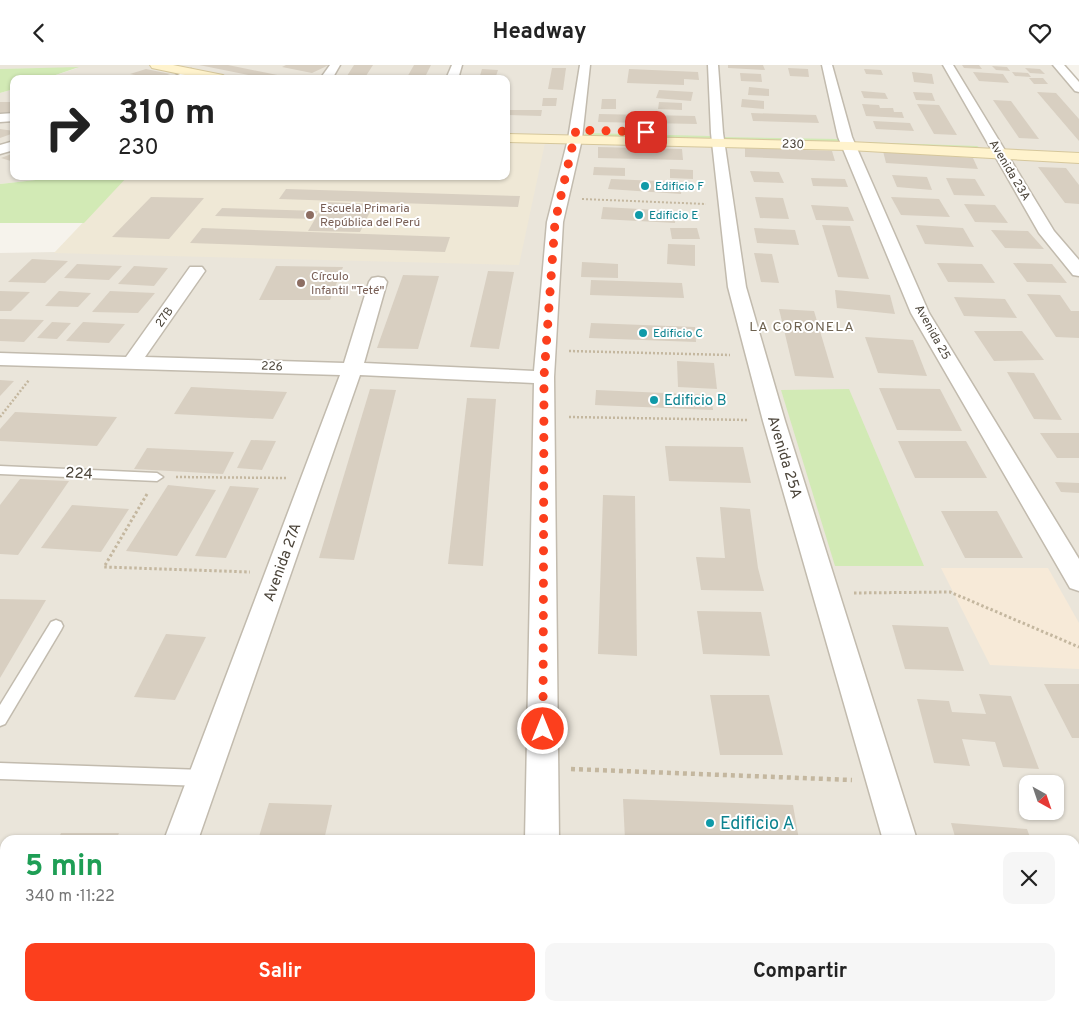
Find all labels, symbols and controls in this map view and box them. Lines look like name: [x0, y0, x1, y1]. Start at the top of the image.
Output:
icon: back: [25, 19, 53, 47]
text: Headway: [493, 19, 586, 46]
icon: heart: [1026, 19, 1054, 47]
text: 310 m: [118, 92, 215, 136]
icon: right: [35, 95, 100, 160]
pin: [625, 111, 667, 153]
icon: arrive: [632, 118, 660, 146]
text: 230: [118, 135, 159, 162]
street label: 230: [782, 137, 804, 153]
street label: Avenida 23A: [985, 137, 1034, 204]
place label: Edificio F: [655, 179, 704, 195]
marker: Edificio F: [639, 180, 651, 192]
place label: Escuela Primaria República del Perú: [320, 201, 420, 231]
place label: Edificio E: [649, 208, 698, 224]
marker: Escuela Primaria República del Perú: [304, 209, 316, 221]
marker: Edificio E: [633, 209, 645, 221]
place label: Círculo Infantil "Teté": [311, 269, 384, 299]
marker: Círculo Infantil "Teté": [295, 277, 307, 289]
street label: Avenida 25: [910, 302, 954, 363]
street label: 27B: [152, 304, 178, 331]
district label: LA CORONELA: [749, 319, 855, 336]
place label: Edificio C: [653, 326, 703, 342]
marker: Edificio C: [637, 327, 649, 339]
street label: 226: [261, 359, 283, 375]
place label: Edificio B: [664, 392, 727, 411]
marker: Edificio B: [648, 394, 660, 406]
street label: Avenida 25A: [762, 414, 805, 501]
street label: 224: [65, 464, 93, 485]
street label: Avenida 27A: [260, 520, 306, 605]
position arrow: [516, 702, 568, 754]
north arrow: [1019, 775, 1064, 820]
map controls: [1019, 775, 1064, 820]
place label: Edificio A: [720, 813, 795, 836]
marker: Edificio A: [704, 817, 716, 829]
text: 5 min: [25, 849, 103, 886]
button: close: [1003, 852, 1055, 904]
text: 340 m · 11:22: [25, 887, 115, 907]
button: Salir: [25, 943, 535, 1001]
button: Compartir: [545, 943, 1055, 1001]

